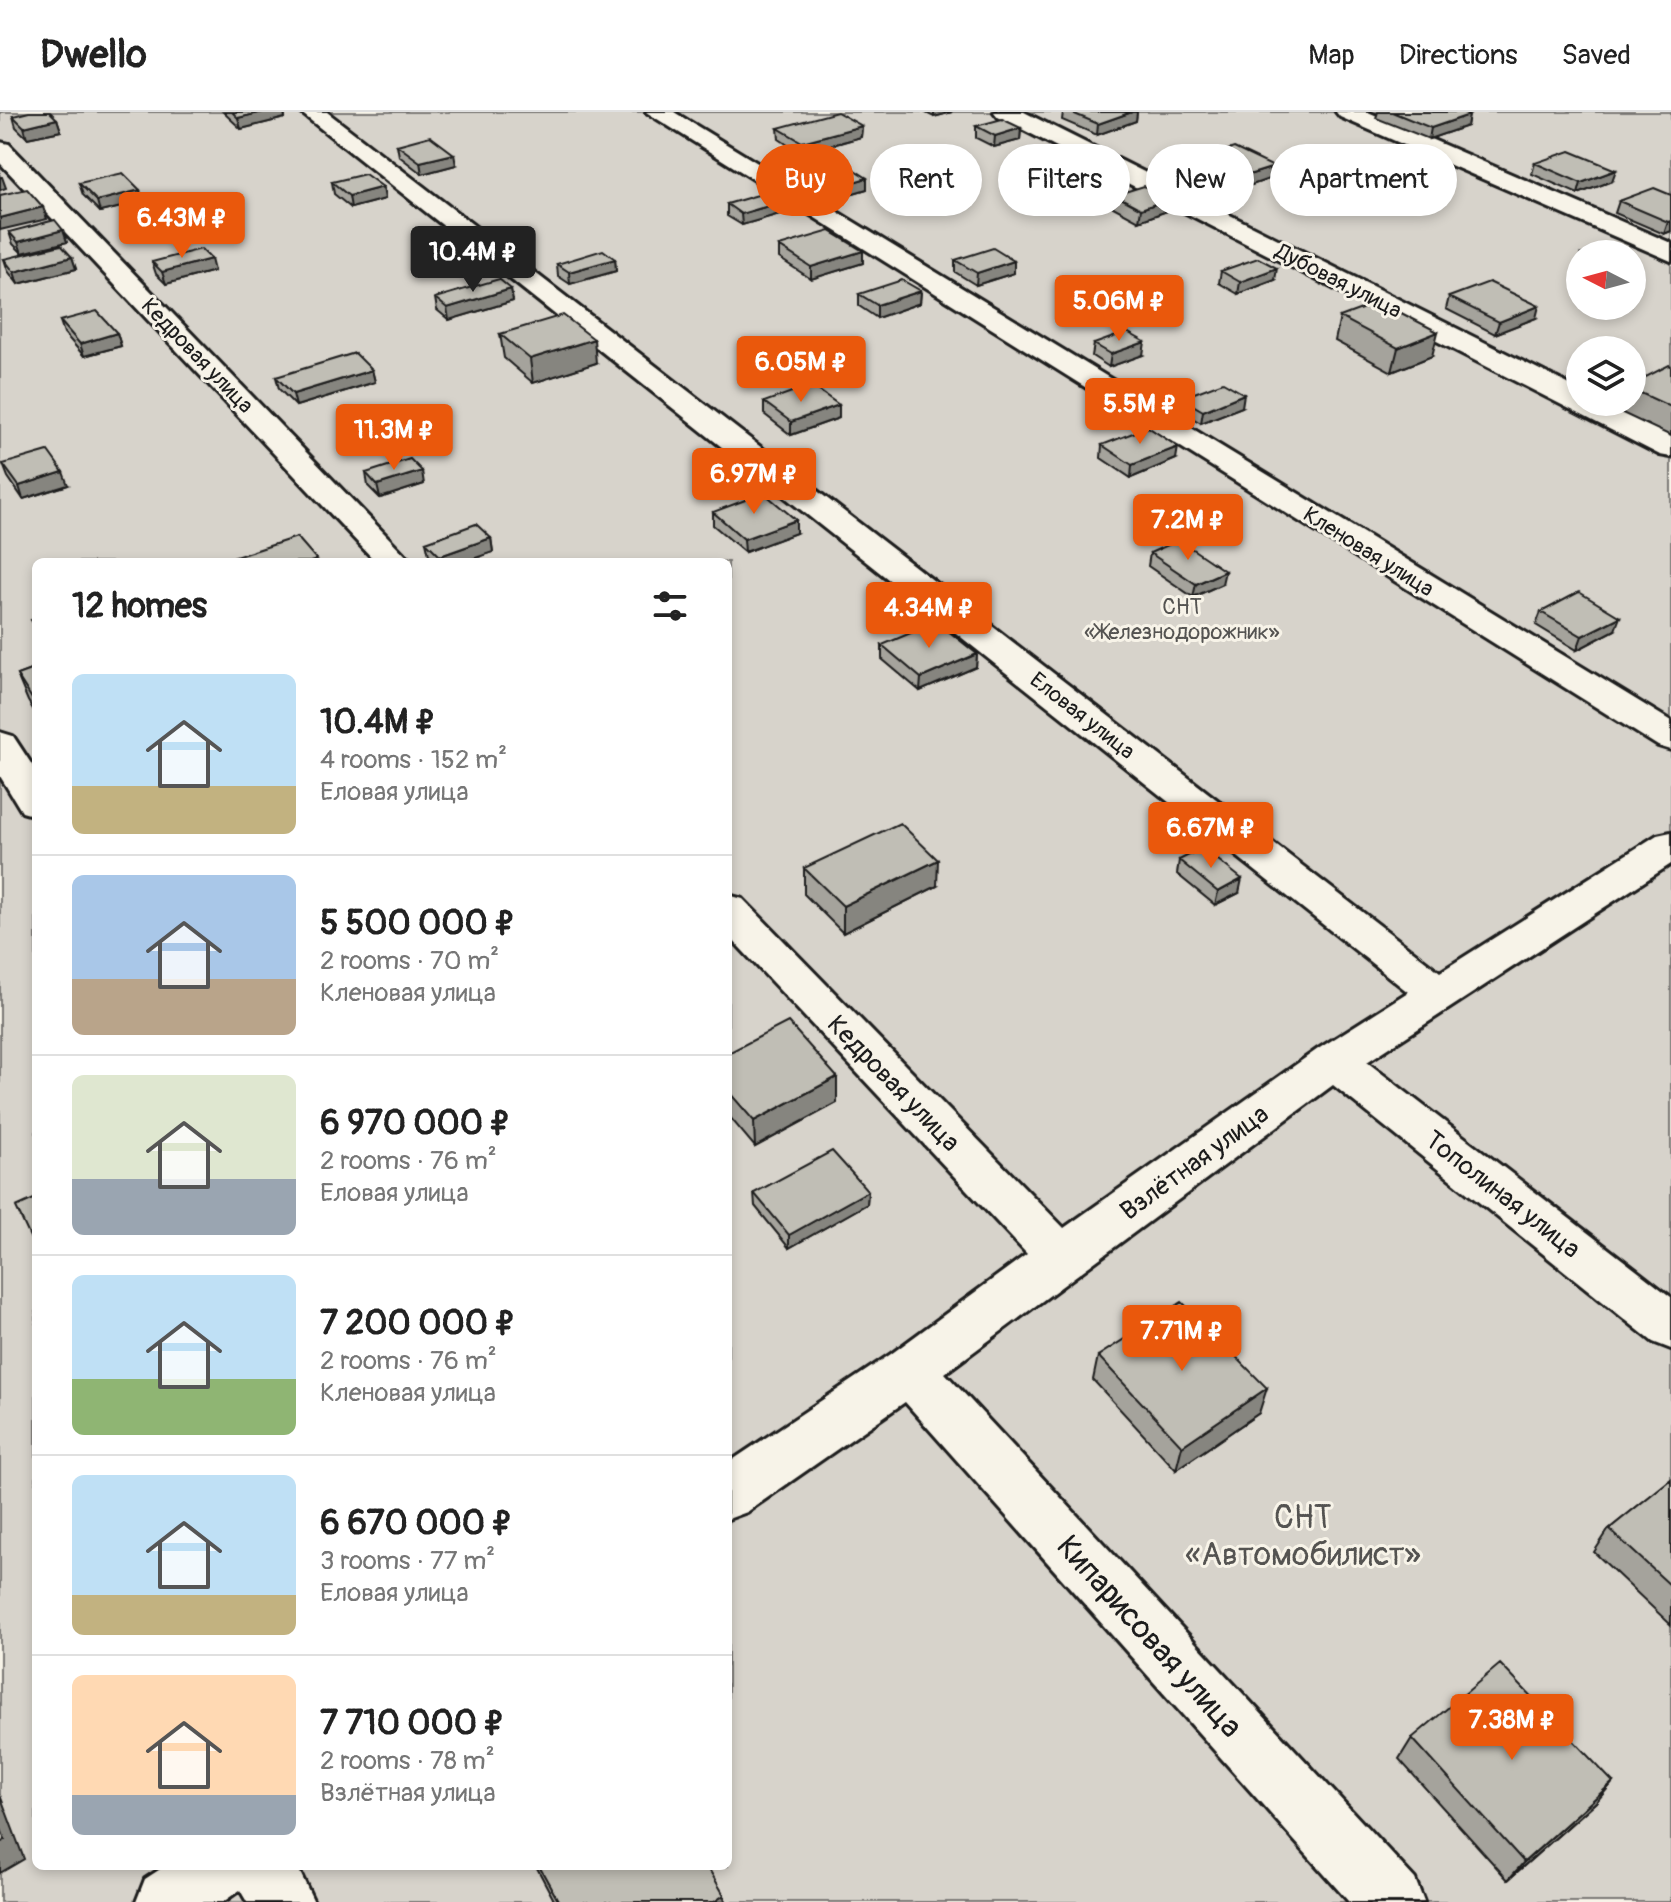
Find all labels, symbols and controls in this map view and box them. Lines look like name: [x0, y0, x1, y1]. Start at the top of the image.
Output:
text: Dwello: [40, 31, 147, 79]
text: Map: [1308, 38, 1355, 73]
text: Directions: [1399, 38, 1518, 73]
text: Saved: [1562, 38, 1631, 73]
chip: Buy: [756, 144, 854, 216]
chip: Rent: [870, 144, 982, 216]
chip: Filters: [998, 144, 1130, 216]
chip: New: [1146, 144, 1254, 216]
chip: Apartment: [1270, 144, 1457, 216]
pin: 6.43M ₽: [108, 192, 256, 260]
text: 6.43M ₽: [137, 202, 227, 234]
pin: 10.4M ₽: [399, 226, 547, 294]
text: 10.4M ₽: [429, 236, 517, 268]
street label: Дубовая улица: [1270, 237, 1406, 325]
north arrow: [1566, 240, 1646, 320]
map controls: [1566, 240, 1646, 416]
pin: 5.06M ₽: [1045, 275, 1193, 343]
text: 5.06M ₽: [1073, 285, 1165, 317]
street label: Кедровая улица: [135, 292, 259, 419]
pin: 6.05M ₽: [727, 336, 875, 404]
button: layers: [1566, 336, 1646, 416]
text: 6.05M ₽: [755, 346, 847, 378]
pin: 5.5M ₽: [1075, 378, 1205, 446]
text: 5.5M ₽: [1103, 388, 1177, 420]
pin: 11.3M ₽: [320, 404, 468, 472]
text: 11.3M ₽: [354, 414, 434, 446]
pin: 6.97M ₽: [680, 448, 828, 516]
text: 6.97M ₽: [710, 458, 798, 490]
pin: 7.2M ₽: [1123, 494, 1253, 562]
street label: Кленовая улица: [1298, 501, 1439, 603]
text: 7.2M ₽: [1151, 504, 1225, 536]
pin: 4.34M ₽: [855, 582, 1003, 650]
icon: filters: [648, 584, 692, 628]
text: 12 homes: [72, 585, 207, 628]
text: 4.34M ₽: [884, 592, 974, 624]
park label: СНТ «Железнодорожник»: [1084, 593, 1280, 646]
street label: Еловая улица: [1024, 666, 1141, 766]
text: 10.4M ₽: [320, 701, 436, 744]
icon: home: [136, 706, 232, 802]
text: 4 rooms · 152 m²: [320, 744, 507, 776]
text: Еловая улица: [320, 776, 469, 808]
pin: 6.67M ₽: [1137, 802, 1285, 870]
text: 6.67M ₽: [1166, 812, 1256, 844]
text: 5 500 000 ₽: [320, 902, 516, 945]
icon: home: [136, 907, 232, 1003]
text: 2 rooms · 70 m²: [320, 945, 499, 977]
text: Кленовая улица: [320, 977, 496, 1009]
street label: Кедровая улица: [820, 1009, 966, 1159]
street label: Взлётная улица: [1114, 1098, 1275, 1227]
text: 6 970 000 ₽: [320, 1102, 511, 1145]
icon: home: [136, 1107, 232, 1203]
street label: Тополиная улица: [1418, 1124, 1587, 1265]
text: 2 rooms · 76 m²: [320, 1145, 497, 1177]
text: Еловая улица: [320, 1177, 469, 1209]
text: 7 200 000 ₽: [320, 1302, 516, 1345]
pin: 7.71M ₽: [1108, 1305, 1256, 1373]
icon: home: [136, 1307, 232, 1403]
text: 7.71M ₽: [1140, 1315, 1224, 1347]
text: 2 rooms · 76 m²: [320, 1345, 497, 1377]
text: Кленовая улица: [320, 1377, 496, 1409]
park label: СНТ «Автомобилист»: [1185, 1498, 1421, 1575]
text: 6 670 000 ₽: [320, 1502, 513, 1545]
icon: home: [136, 1507, 232, 1603]
street label: Кипарисовая улица: [1048, 1527, 1251, 1746]
text: 3 rooms · 77 m²: [320, 1545, 495, 1577]
text: Еловая улица: [320, 1577, 469, 1609]
pin: 7.38M ₽: [1438, 1694, 1586, 1762]
text: 7 710 000 ₽: [320, 1702, 505, 1745]
text: 7.38M ₽: [1468, 1704, 1556, 1736]
icon: home: [136, 1707, 232, 1803]
text: 2 rooms · 78 m²: [320, 1745, 495, 1777]
text: Взлётная улица: [320, 1777, 496, 1809]

